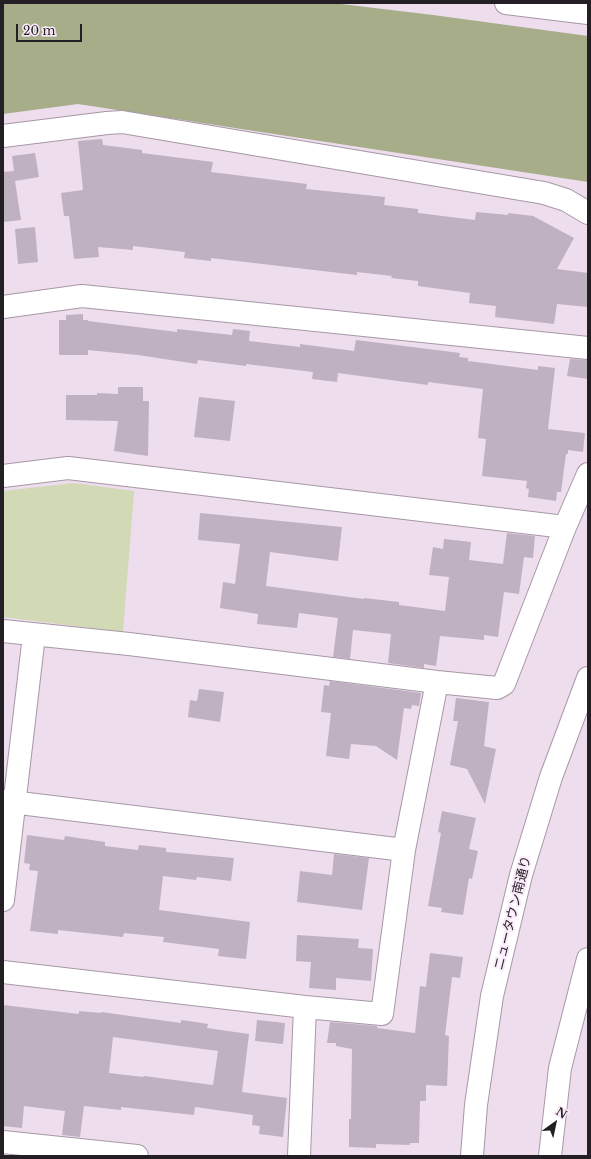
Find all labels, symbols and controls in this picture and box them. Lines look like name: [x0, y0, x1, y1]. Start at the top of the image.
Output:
scale bar: [18, 16, 84, 42]
text: 20 m: [23, 23, 55, 38]
street label: ニュータウン南通り: [491, 854, 535, 972]
north arrow: [535, 1103, 575, 1143]
text: N: [553, 1104, 570, 1122]

